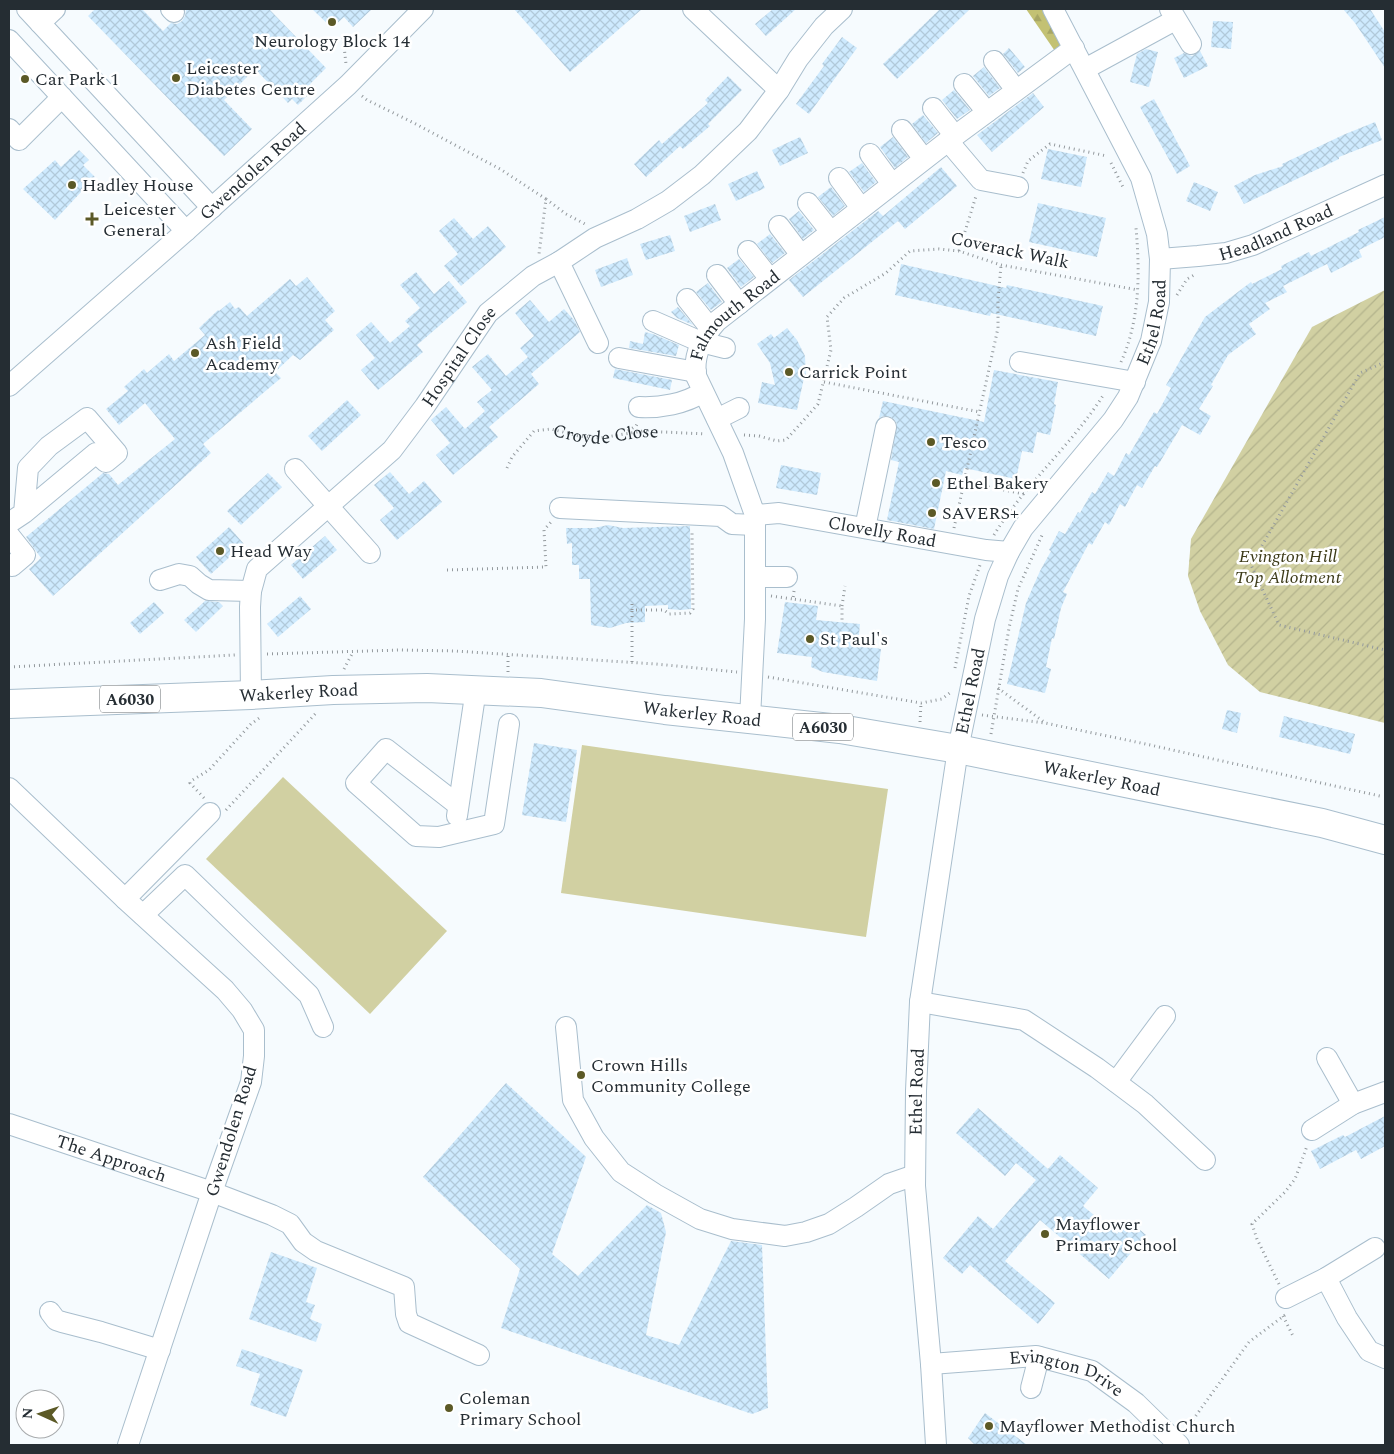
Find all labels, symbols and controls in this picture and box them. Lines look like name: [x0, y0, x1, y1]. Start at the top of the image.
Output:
marker: Neurology Block 14: [326, 16, 338, 28]
place label: Neurology Block 14: [254, 28, 410, 55]
place label: Leicester Diabetes Centre: [186, 55, 315, 103]
place label: Car Park 1: [35, 66, 119, 93]
marker: Leicester Diabetes Centre: [170, 72, 182, 84]
marker: Car Park 1: [19, 73, 31, 85]
street label: Gwendolen Road: [193, 116, 313, 227]
place label: Hadley House: [82, 172, 193, 199]
marker: Hadley House: [66, 179, 78, 191]
place label: Leicester General: [103, 196, 176, 244]
street label: Headland Road: [1215, 197, 1338, 268]
marker: Leicester General: [85, 212, 99, 226]
street label: Coverack Walk: [948, 225, 1072, 276]
street label: Falmouth Road: [683, 264, 786, 364]
street label: Ethel Road: [1129, 279, 1174, 370]
street label: Hospital Close: [415, 299, 502, 413]
place label: Ash Field Academy: [205, 330, 282, 378]
marker: Ash Field Academy: [189, 347, 201, 359]
place label: Carrick Point: [799, 359, 907, 386]
marker: Carrick Point: [783, 366, 795, 378]
street label: Croyde Close: [550, 417, 659, 452]
place label: Tesco: [941, 429, 987, 456]
marker: Tesco: [925, 436, 937, 448]
place label: Ethel Bakery: [946, 470, 1049, 497]
marker: Ethel Bakery: [930, 477, 942, 489]
place label: SAVERS+: [942, 500, 1019, 527]
marker: SAVERS+: [926, 507, 938, 519]
street label: Clovelly Road: [826, 509, 939, 555]
place label: Head Way: [230, 538, 313, 565]
park label: Evington Hill Top Allotment: [1235, 543, 1342, 591]
marker: Head Way: [214, 545, 226, 557]
place label: St Paul's: [820, 626, 888, 653]
marker: St Paul's: [804, 633, 816, 645]
street label: Ethel Road: [948, 645, 993, 737]
street label: Wakerley Road: [239, 676, 359, 709]
road number: A6030: [100, 686, 160, 712]
street label: Wakerley Road: [641, 694, 763, 734]
road number: A6030: [793, 714, 853, 740]
street label: Wakerley Road: [1040, 754, 1163, 804]
street label: Ethel Road: [903, 1047, 932, 1136]
place label: Crown Hills Community College: [591, 1052, 751, 1100]
street label: Gwendolen Road: [199, 1062, 264, 1200]
marker: Crown Hills Community College: [575, 1069, 587, 1081]
street label: The Approach: [53, 1128, 170, 1190]
place label: Mayflower Primary School: [1055, 1211, 1177, 1259]
marker: Mayflower Primary School: [1039, 1228, 1051, 1240]
street label: Evington Drive: [1008, 1343, 1129, 1404]
place label: Coleman Primary School: [459, 1385, 581, 1433]
north arrow: [15, 1389, 65, 1439]
marker: Coleman Primary School: [443, 1402, 455, 1414]
text: N: [17, 1407, 38, 1420]
place label: Mayflower Methodist Church: [999, 1413, 1235, 1440]
marker: Mayflower Methodist Church: [983, 1420, 995, 1432]

